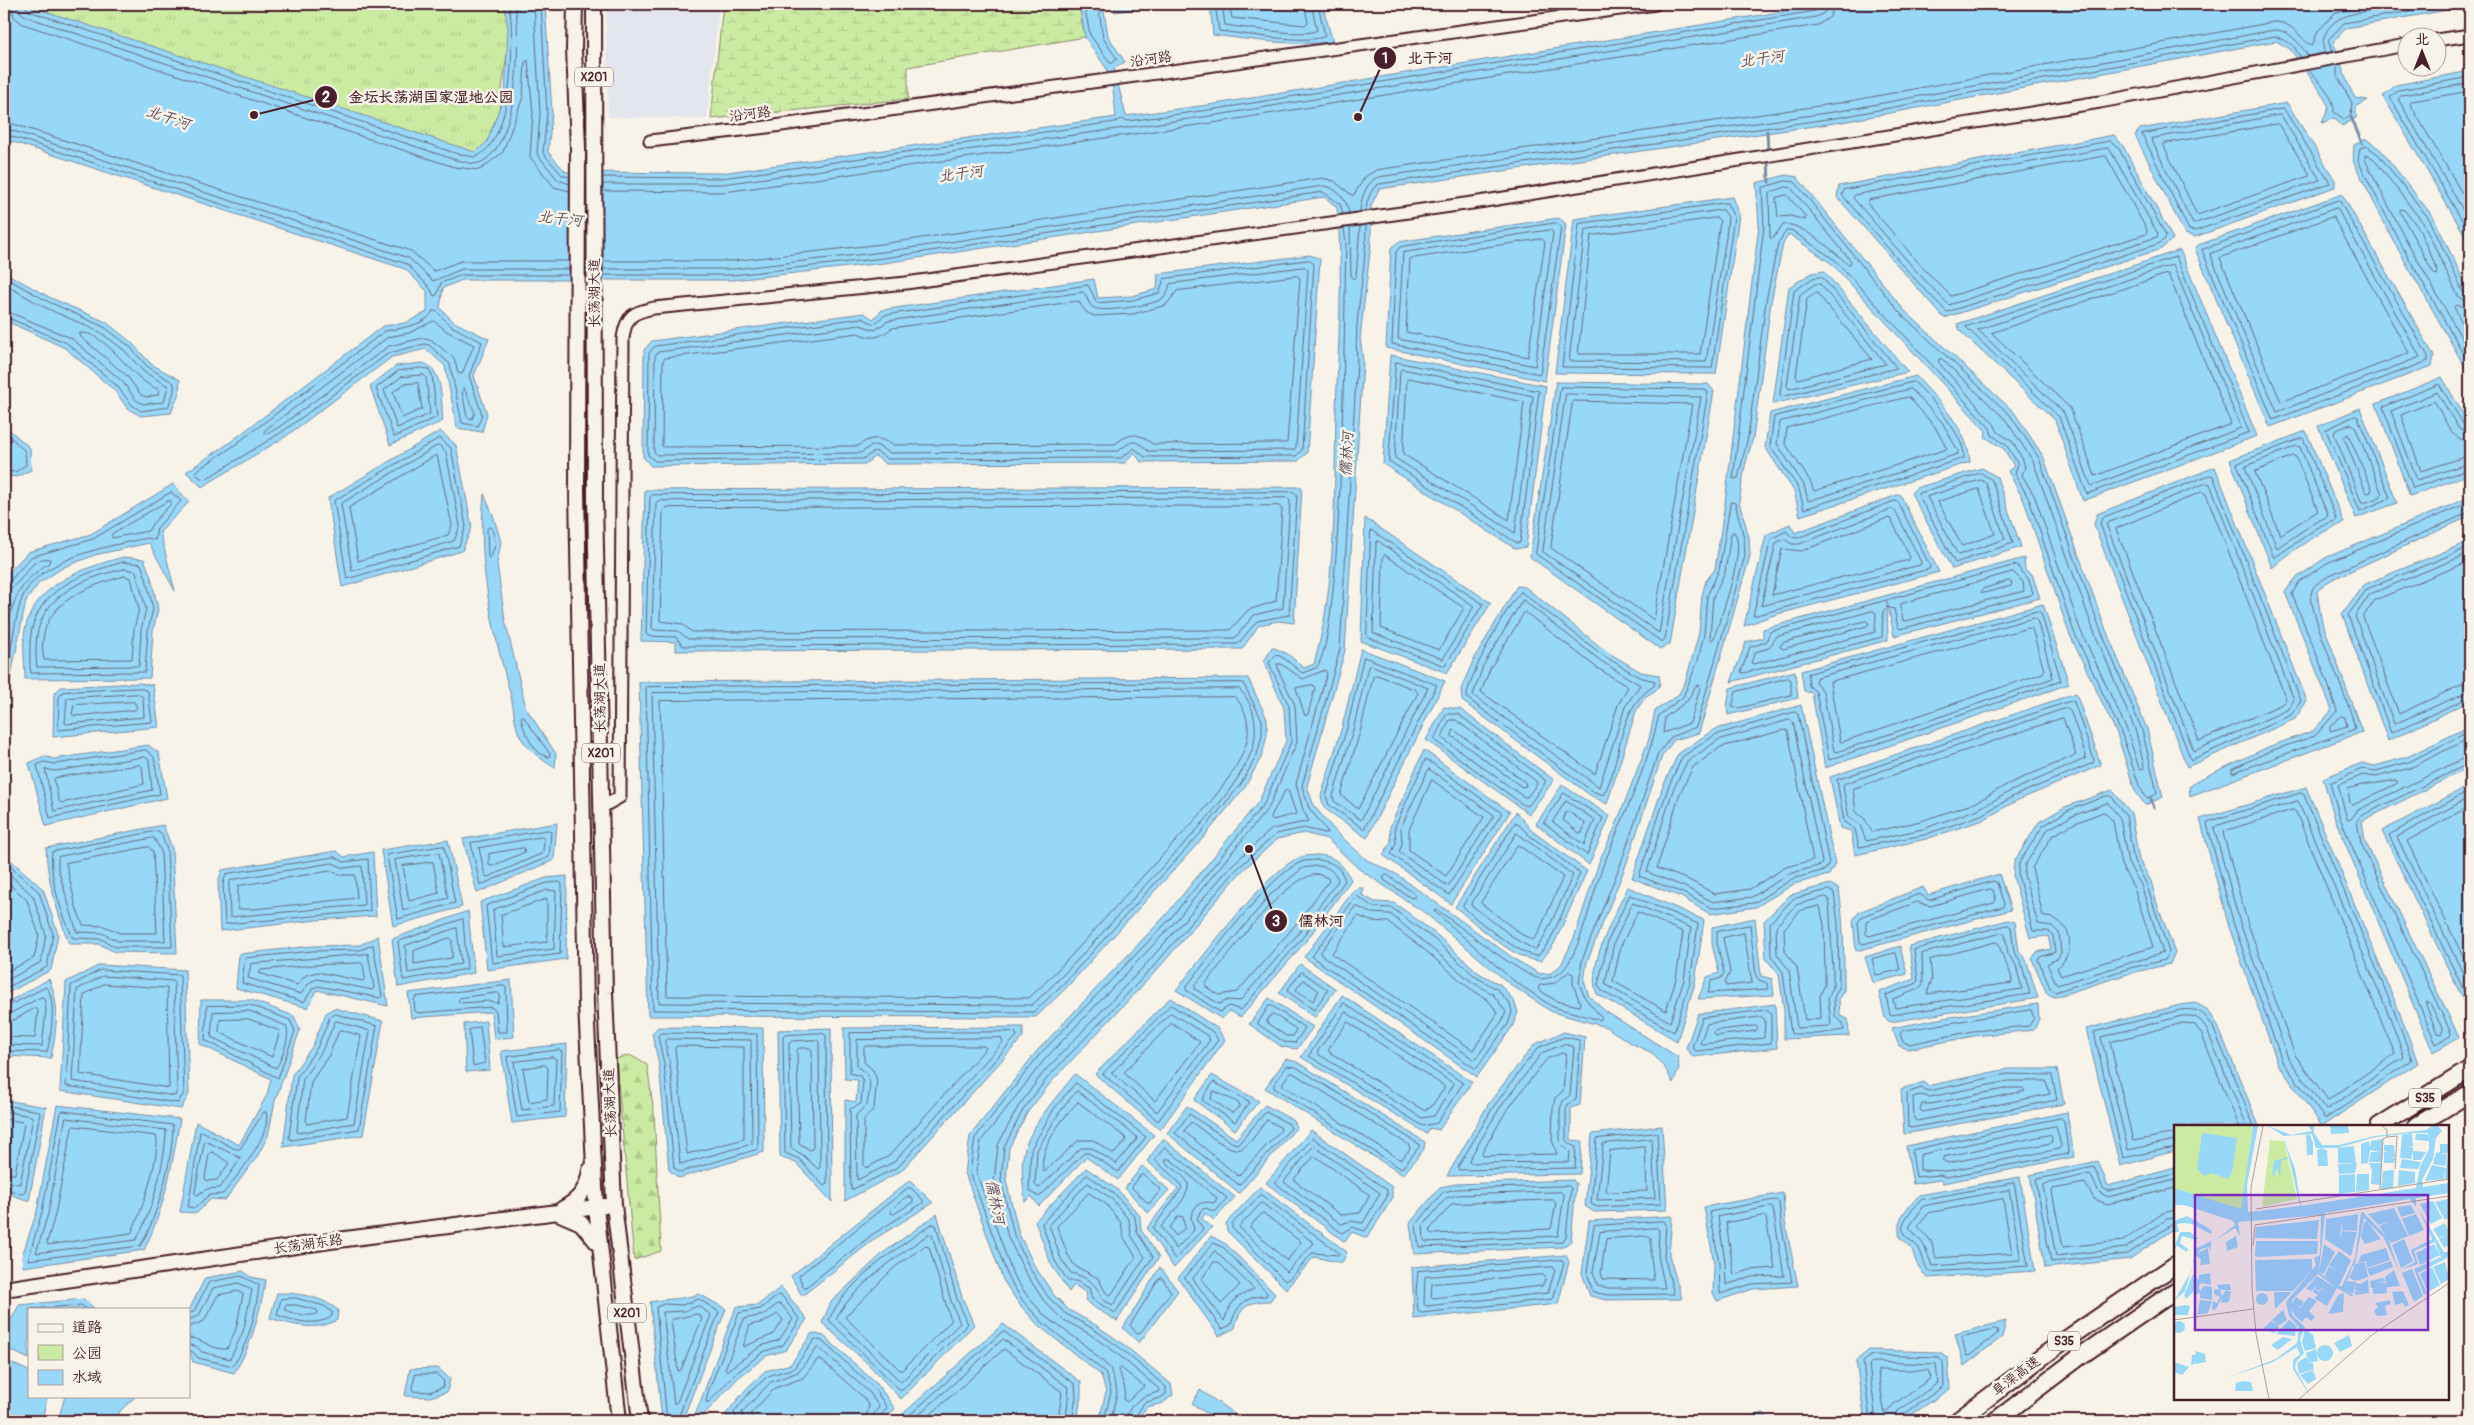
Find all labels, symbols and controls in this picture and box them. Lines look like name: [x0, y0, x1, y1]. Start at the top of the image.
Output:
north arrow: [2396, 28, 2446, 78]
text: 北: [2415, 31, 2429, 48]
callout: 北干河: [1372, 43, 1462, 73]
water label: 北干河: [1738, 46, 1789, 72]
street label: 沿河路: [1129, 48, 1173, 70]
text: 1: [1382, 49, 1388, 68]
text: 北干河: [1407, 49, 1453, 68]
road number: X201: [575, 68, 613, 86]
callout: 金坛长荡湖国家湿地公园: [314, 82, 524, 112]
text: 2: [322, 88, 330, 107]
text: 金坛长荡湖国家湿地公园: [348, 88, 514, 107]
water label: 北干河: [144, 102, 195, 135]
street label: 沿河路: [728, 103, 772, 125]
water label: 北干河: [937, 161, 988, 187]
water label: 北干河: [537, 207, 586, 231]
street label: 长荡湖大道: [586, 258, 603, 328]
water label: 儒林河: [1336, 428, 1358, 477]
street label: 长荡湖大道: [591, 663, 609, 733]
road number: X201: [582, 744, 620, 762]
callout: 儒林河: [1264, 906, 1354, 936]
text: 3: [1272, 912, 1280, 931]
text: 儒林河: [1298, 912, 1344, 931]
street label: 长荡湖大道: [600, 1068, 620, 1138]
road number: S35: [2409, 1088, 2441, 1108]
inset map: [2174, 1125, 2449, 1400]
water label: 儒林河: [981, 1178, 1009, 1229]
street label: 长荡湖东路: [272, 1231, 344, 1257]
road number: X201: [608, 1304, 646, 1322]
legend: [28, 1308, 190, 1398]
text: 道路: [72, 1318, 102, 1337]
road number: S35: [2048, 1332, 2080, 1350]
text: 公园: [72, 1344, 102, 1363]
street label: 阜溧高速: [1989, 1352, 2043, 1400]
text: 水域: [72, 1368, 102, 1387]

